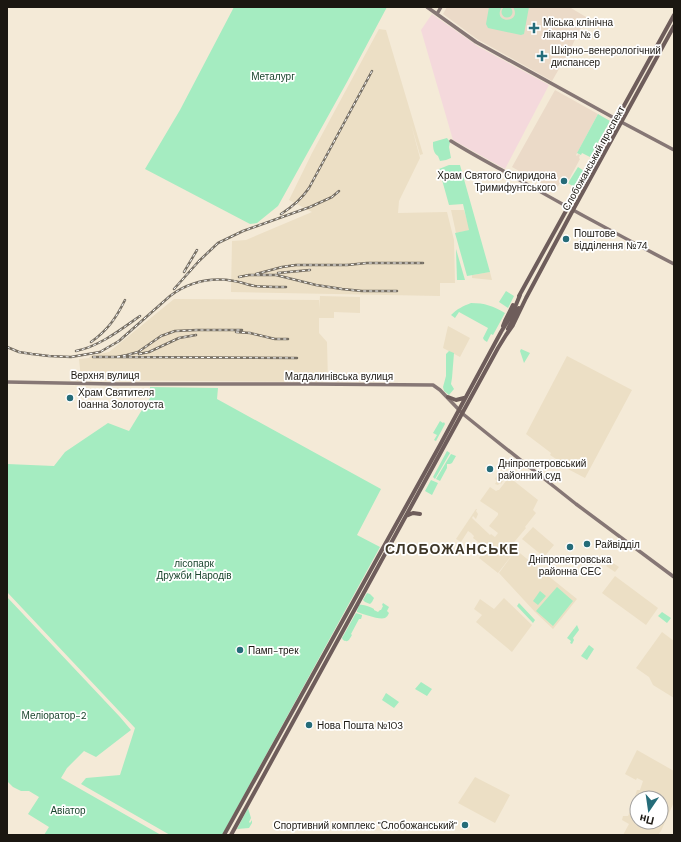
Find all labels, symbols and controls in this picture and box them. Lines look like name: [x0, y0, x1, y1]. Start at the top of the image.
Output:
place label: Міська клінічна лікарня № 6: [543, 16, 614, 41]
marker: Міська клінічна лікарня № 6: [528, 22, 540, 34]
place label: Шкірно-венерологічний диспансер: [551, 44, 661, 69]
marker: Шкірно-венерологічний диспансер: [536, 50, 548, 62]
park label: Металург: [251, 70, 295, 83]
street label: Слобожанський проспект: [559, 103, 628, 213]
place label: Храм Святого Спиридона Тримифунтського: [437, 169, 556, 194]
marker: Храм Святого Спиридона Тримифунтського: [559, 176, 569, 186]
place label: Поштове відділення №74: [574, 227, 648, 252]
marker: Поштове відділення №74: [561, 234, 571, 244]
street label: Верхня вулиця: [71, 369, 139, 382]
street label: Магдалинівська вулиця: [285, 370, 393, 383]
place label: Храм Святителя Іоанна Золотоуста: [78, 386, 164, 411]
marker: Храм Святителя Іоанна Золотоуста: [65, 393, 75, 403]
place label: Дніпропетровський районний суд: [498, 457, 586, 482]
marker: Дніпропетровський районний суд: [485, 464, 495, 474]
place label: Райвідділ: [595, 538, 640, 551]
marker: Райвідділ: [582, 539, 592, 549]
district label: СЛОБОЖАНСЬКЕ: [385, 540, 519, 558]
marker: Дніпропетровська районна СЕС: [565, 542, 575, 552]
place label: Дніпропетровська районна СЕС: [529, 553, 612, 578]
park label: лісопарк Дружби Народів: [156, 557, 232, 582]
place label: Памп-трек: [248, 644, 299, 657]
marker: Памп-трек: [235, 645, 245, 655]
park label: Меліоратор-2: [22, 709, 87, 722]
place label: Нова Пошта №103: [317, 719, 403, 732]
marker: Нова Пошта №103: [304, 720, 314, 730]
north arrow: [629, 790, 669, 830]
park label: Авіатор: [50, 804, 86, 817]
text: Пн: [638, 811, 655, 828]
place label: Спортивний комплекс "Слобожанський": [273, 819, 457, 832]
marker: Спортивний комплекс "Слобожанський": [460, 820, 470, 830]

